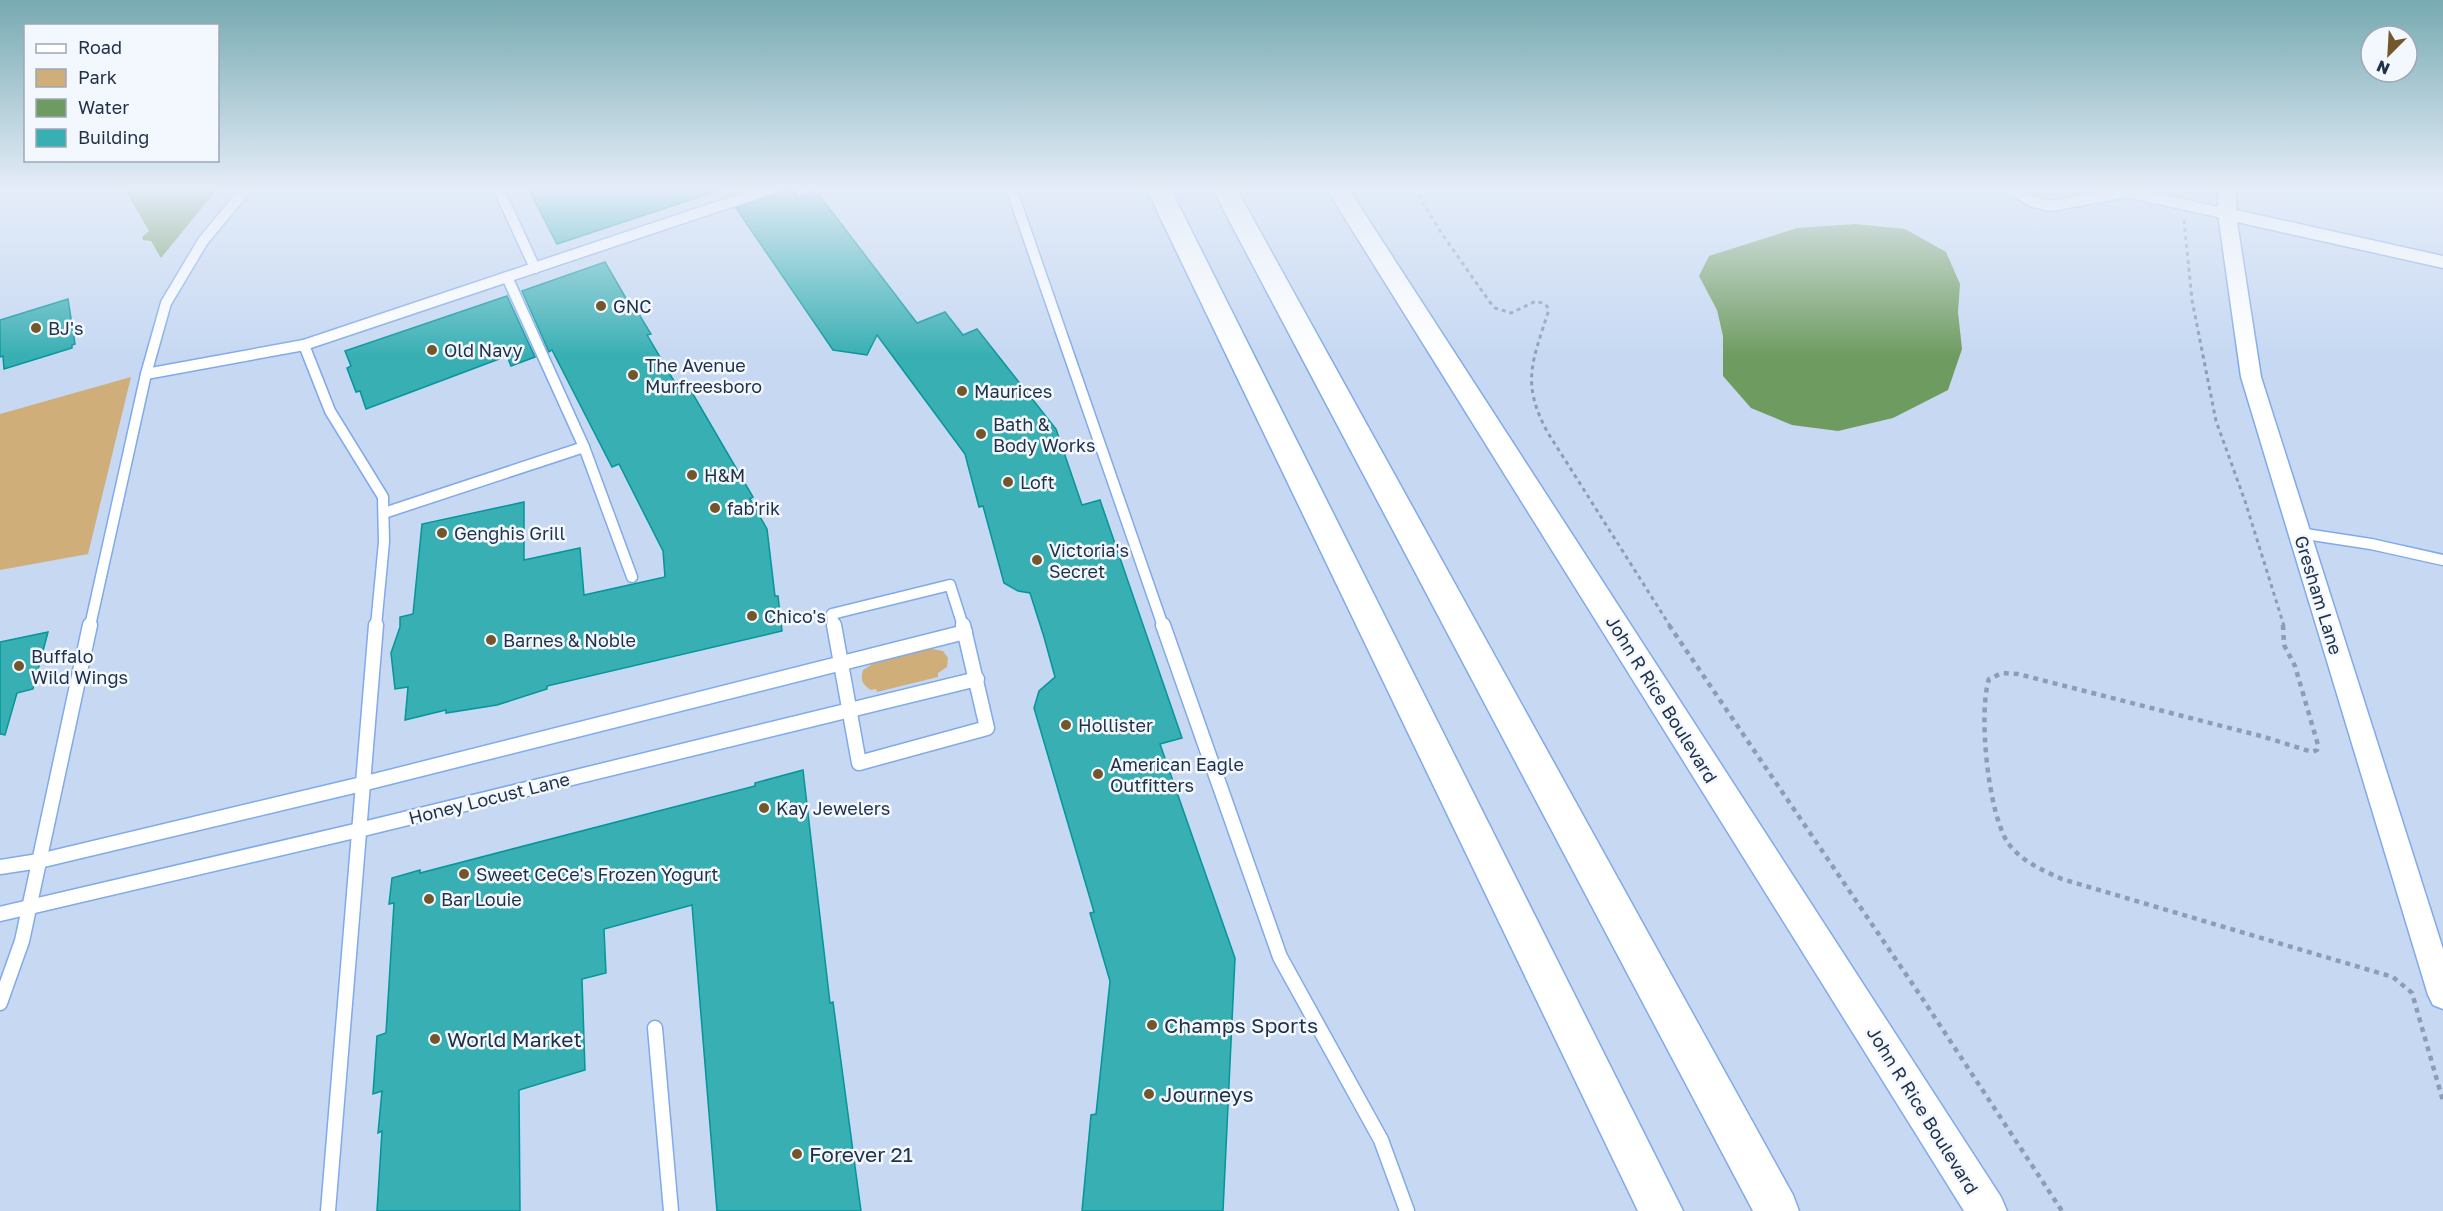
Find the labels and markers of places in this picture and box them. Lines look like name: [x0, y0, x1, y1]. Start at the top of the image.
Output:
place label: GNC: [613, 295, 652, 317]
marker: GNC: [594, 299, 608, 313]
place label: BJ's: [48, 317, 84, 339]
marker: BJ's: [29, 321, 43, 335]
place label: Old Navy: [444, 339, 523, 361]
marker: Old Navy: [425, 343, 439, 357]
place label: The Avenue Murfreesboro: [645, 354, 762, 397]
marker: The Avenue Murfreesboro: [626, 368, 640, 382]
place label: Maurices: [974, 380, 1052, 402]
marker: Maurices: [955, 384, 969, 398]
place label: Bath & Body Works: [993, 413, 1096, 456]
marker: Bath & Body Works: [974, 427, 988, 441]
place label: H&M: [704, 464, 745, 486]
marker: H&M: [685, 468, 699, 482]
place label: Loft: [1020, 471, 1055, 493]
marker: Loft: [1001, 475, 1015, 489]
place label: fab'rik: [727, 497, 780, 519]
marker: fab'rik: [708, 501, 722, 515]
place label: Genghis Grill: [454, 522, 565, 544]
marker: Genghis Grill: [435, 526, 449, 540]
place label: Victoria's Secret: [1049, 539, 1129, 582]
marker: Victoria's Secret: [1030, 553, 1044, 567]
place label: Chico's: [764, 605, 826, 627]
marker: Chico's: [745, 609, 759, 623]
place label: Barnes & Noble: [503, 629, 636, 651]
marker: Barnes & Noble: [484, 633, 498, 647]
place label: Buffalo Wild Wings: [31, 645, 128, 688]
marker: Buffalo Wild Wings: [12, 659, 26, 673]
place label: Hollister: [1078, 714, 1153, 736]
marker: Hollister: [1059, 718, 1073, 732]
place label: American Eagle Outfitters: [1110, 753, 1244, 796]
marker: American Eagle Outfitters: [1091, 767, 1105, 781]
place label: Kay Jewelers: [776, 797, 890, 819]
marker: Kay Jewelers: [757, 801, 771, 815]
place label: Sweet CeCe's Frozen Yogurt: [476, 863, 718, 885]
marker: Sweet CeCe's Frozen Yogurt: [457, 867, 471, 881]
place label: Bar Louie: [441, 888, 522, 910]
marker: Bar Louie: [422, 892, 436, 906]
place label: Champs Sports: [1164, 1012, 1318, 1038]
marker: Champs Sports: [1145, 1018, 1159, 1032]
place label: World Market: [447, 1026, 582, 1052]
marker: World Market: [428, 1032, 442, 1046]
place label: Journeys: [1161, 1081, 1254, 1107]
marker: Journeys: [1142, 1087, 1156, 1101]
place label: Forever 21: [809, 1141, 913, 1167]
marker: Forever 21: [790, 1147, 804, 1161]

